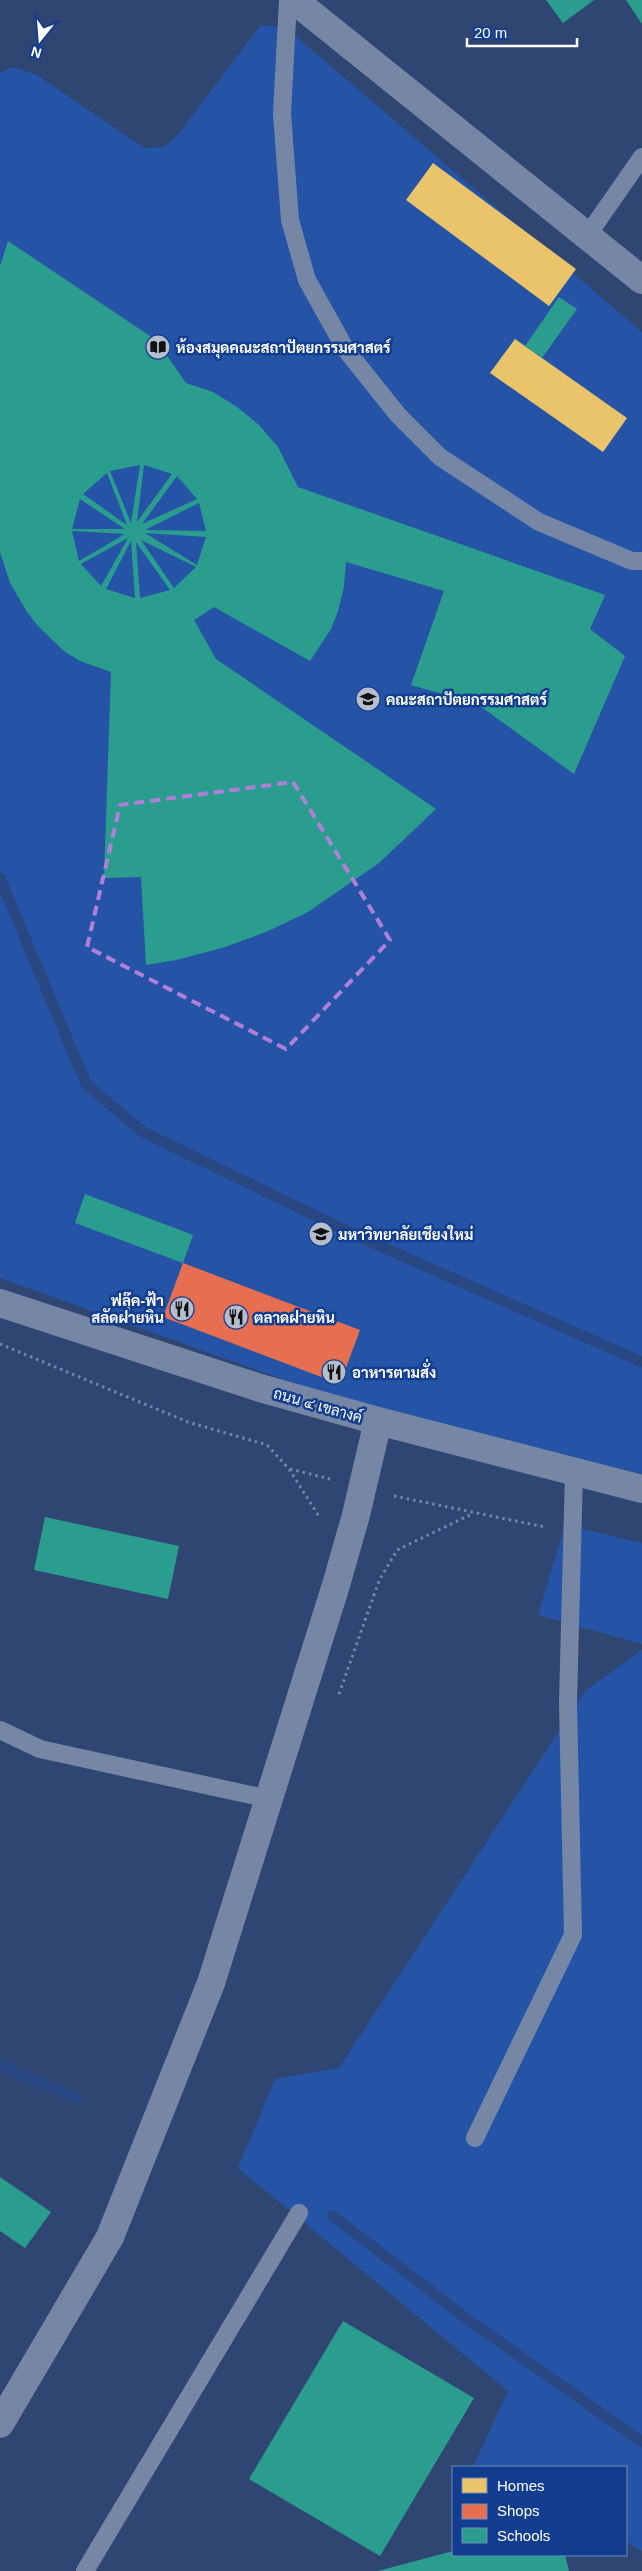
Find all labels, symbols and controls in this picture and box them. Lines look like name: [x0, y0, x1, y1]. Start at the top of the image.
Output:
north arrow: [15, 15, 65, 65]
scale bar: [467, 15, 577, 47]
text: 20 m: [474, 24, 507, 41]
text: N: [29, 43, 43, 62]
library icon: ห้องสมุดคณะสถาปัตยกรรมศาสตร์: [145, 334, 171, 360]
place label: ห้องสมุดคณะสถาปัตยกรรมศาสตร์: [176, 338, 392, 359]
school or university icon: คณะสถาปัตยกรรมศาสตร์: [355, 686, 381, 712]
place label: คณะสถาปัตยกรรมศาสตร์: [386, 690, 548, 708]
school or university icon: มหาวิทยาลัยเชียงใหม่: [308, 1221, 334, 1247]
place label: มหาวิทยาลัยเชียงใหม่: [338, 1225, 473, 1243]
place label: ฟลุ๊ค-ฟ้า สลัดฝายหิน: [91, 1291, 164, 1326]
restaurant icon: ฟลุ๊ค-ฟ้า สลัดฝายหิน: [169, 1296, 195, 1322]
restaurant icon: ตลาดฝายหิน: [223, 1304, 249, 1330]
place label: ตลาดฝายหิน: [254, 1309, 335, 1326]
place label: อาหารตามสั่ง: [352, 1358, 436, 1381]
restaurant icon: อาหารตามสั่ง: [321, 1359, 347, 1385]
street label: ถนน ๔ เขลางค์: [272, 1383, 365, 1426]
legend: [452, 2466, 627, 2556]
text: Homes: [497, 2477, 545, 2494]
text: Shops: [497, 2502, 540, 2519]
text: Schools: [497, 2527, 550, 2544]

